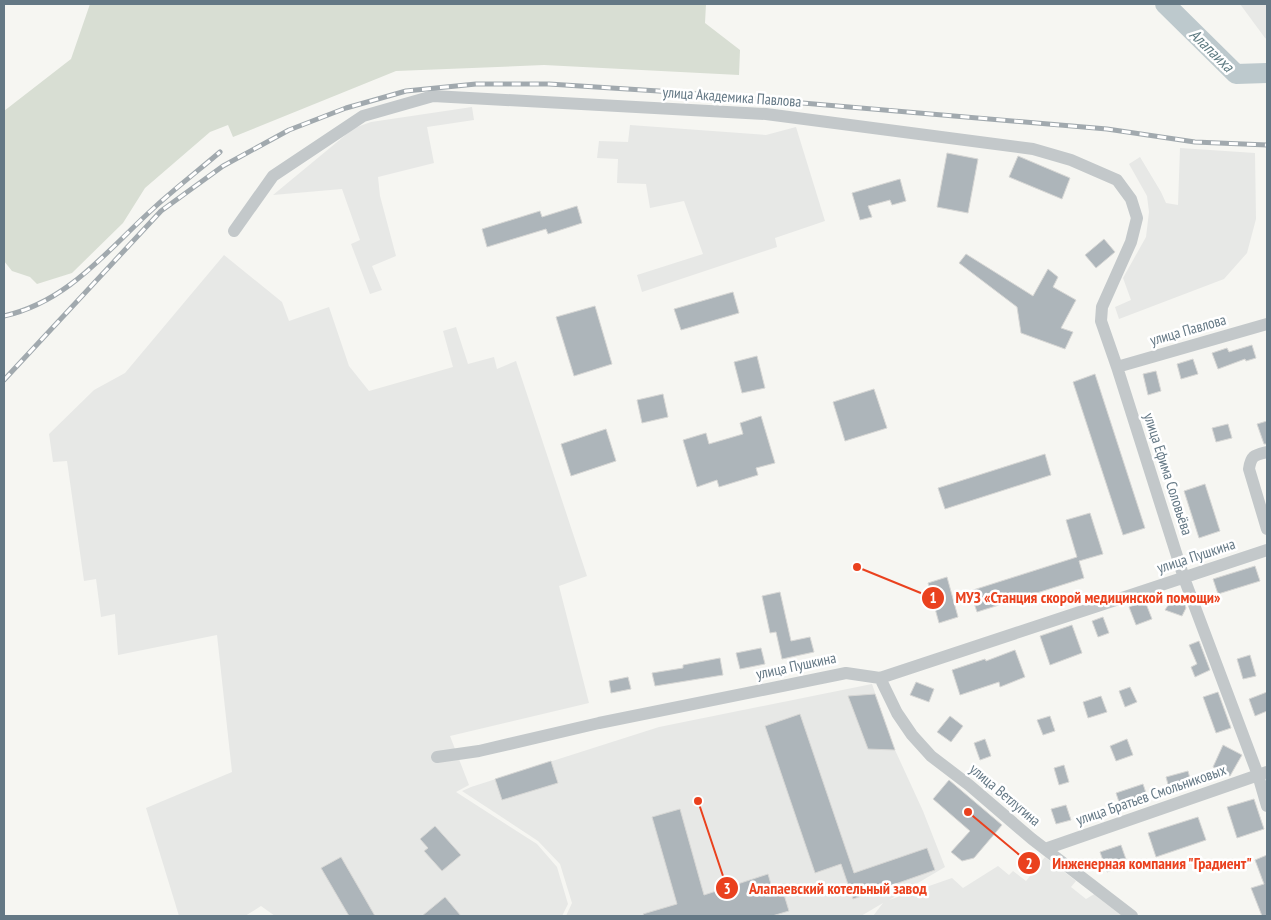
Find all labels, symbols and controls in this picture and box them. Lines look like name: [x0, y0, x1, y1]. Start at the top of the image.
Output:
water label: Алапаиха: [1186, 24, 1239, 77]
street label: улица Академика Павлова: [662, 82, 802, 111]
street label: улица Павлова: [1148, 310, 1228, 349]
street label: улица Ефима Соловьёва: [1140, 410, 1197, 537]
street label: улица Пушкина: [1154, 534, 1237, 577]
callout: МУЗ «Станция скорой медицинской помощи»: [920, 582, 1230, 613]
text: МУЗ «Станция скорой медицинской помощи»: [955, 587, 1221, 607]
text: 1: [929, 588, 937, 607]
street label: улица Пушкина: [754, 648, 838, 683]
street label: улица Ветлугина: [966, 759, 1045, 830]
street label: улица Братьев Смольниковых: [1073, 760, 1228, 829]
callout: Инженерная компания "Градиент": [1016, 848, 1262, 879]
text: Инженерная компания "Градиент": [1052, 853, 1252, 873]
text: 2: [1025, 854, 1033, 873]
callout: Алапаевский котельный завод: [714, 873, 937, 904]
text: Алапаевский котельный завод: [748, 878, 927, 898]
text: 3: [723, 879, 731, 898]

